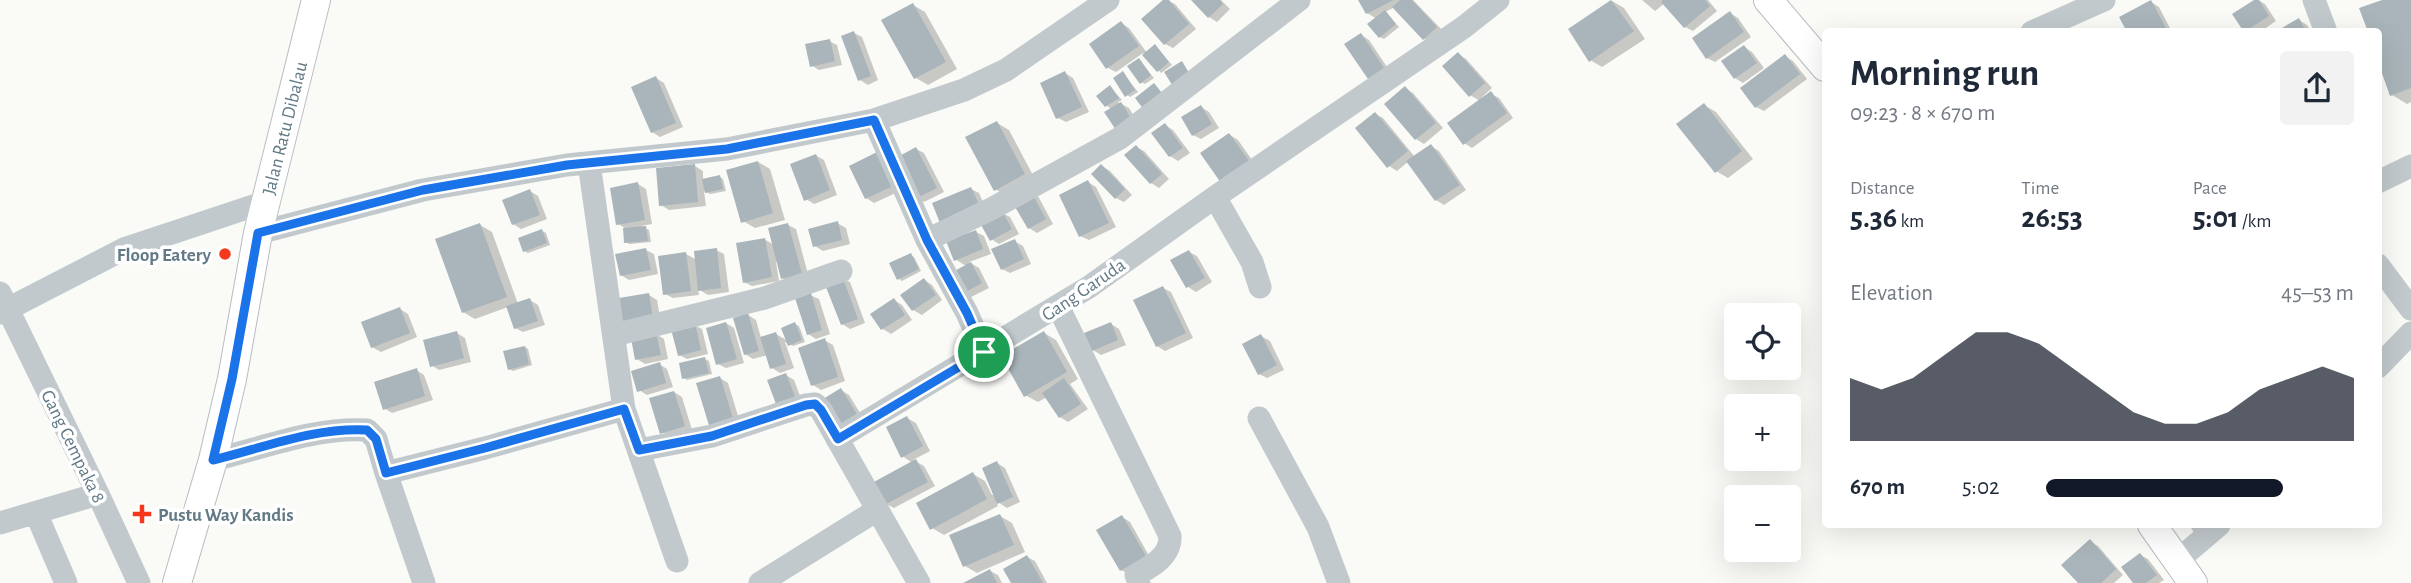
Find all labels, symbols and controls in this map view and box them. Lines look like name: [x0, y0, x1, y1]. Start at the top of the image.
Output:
button: share: [2280, 51, 2354, 125]
text: Morning run: [1850, 55, 2039, 93]
street label: Jalan Ratu Dibalau: [260, 59, 311, 197]
text: 09:23 · 8 × 670 m: [1850, 102, 1995, 125]
text: Distance: [1850, 179, 1914, 198]
text: Time: [2021, 179, 2059, 198]
text: Pace: [2193, 179, 2227, 198]
text: 5.36: [1850, 203, 1897, 233]
text: 26:53: [2021, 203, 2083, 233]
text: 5:01: [2193, 203, 2239, 233]
text: km: [1897, 212, 1924, 231]
text: /km: [2239, 212, 2271, 231]
place label: Floop Eatery: [117, 246, 211, 265]
marker: Floop Eatery: [217, 246, 233, 262]
street label: Gang Garuda: [1039, 255, 1129, 325]
text: Elevation: [1850, 282, 1933, 305]
text: 45–53 m: [2281, 282, 2354, 305]
map controls: [1724, 303, 1801, 562]
button: locate: [1724, 303, 1801, 380]
pin: [954, 322, 1014, 382]
icon: arrive: [965, 333, 1003, 371]
street label: Gang Cempaka 8: [37, 387, 108, 506]
button: +: [1724, 394, 1801, 471]
text: 670 m: [1850, 476, 1905, 499]
text: 5:02: [1962, 476, 2000, 499]
button: −: [1724, 485, 1801, 562]
marker: Pustu Way Kandis: [132, 504, 152, 524]
place label: Pustu Way Kandis: [158, 506, 293, 525]

